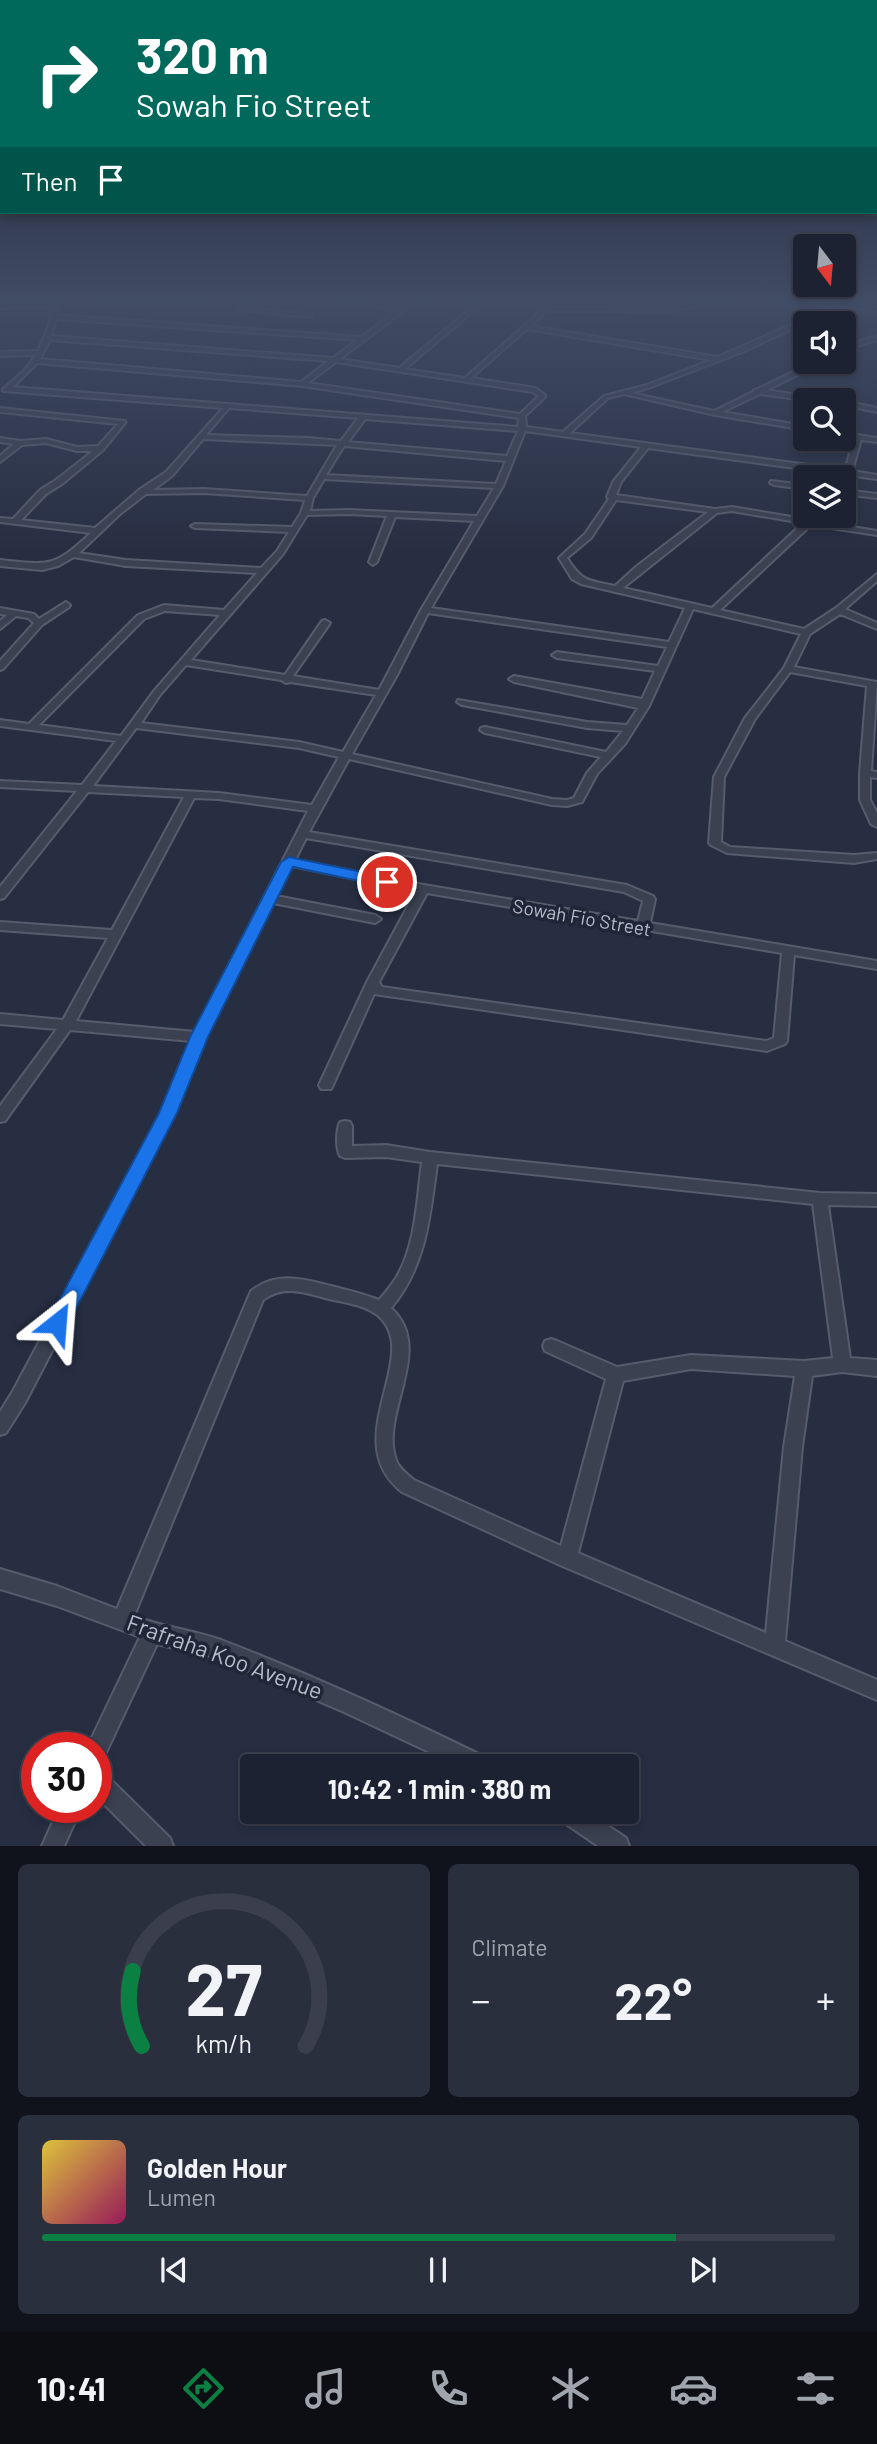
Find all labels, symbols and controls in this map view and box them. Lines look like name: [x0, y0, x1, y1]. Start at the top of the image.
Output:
text: 320 m: [136, 25, 269, 84]
icon: right: [21, 28, 112, 119]
text: Sowah Fio Street: [136, 85, 372, 123]
icon: arrive: [92, 161, 130, 199]
text: Then: [21, 165, 78, 196]
north arrow: [793, 234, 856, 298]
map controls: [793, 234, 856, 528]
button: sound: [793, 311, 856, 374]
button: search: [793, 388, 856, 451]
button: layers: [793, 465, 856, 528]
pin: [357, 852, 417, 912]
icon: arrive: [368, 863, 406, 901]
street label: Sowah Fio Street: [511, 894, 653, 940]
position arrow: [20, 1286, 94, 1360]
street label: Frafraha Koo Avenue: [123, 1608, 327, 1704]
speed limit sign: 30: [21, 1732, 112, 1823]
text: 10:42 · 1 min · 380 m: [328, 1773, 551, 1804]
text: Climate: [472, 1933, 548, 1961]
text: 27: [185, 1944, 262, 2032]
text: 22°: [614, 1968, 692, 2030]
text: −: [472, 1976, 491, 2022]
text: +: [816, 1976, 835, 2022]
text: km/h: [195, 2028, 252, 2058]
text: Golden Hour: [147, 2152, 287, 2183]
text: Lumen: [147, 2183, 216, 2211]
icon: previous: [155, 2251, 193, 2289]
icon: pause: [419, 2251, 457, 2289]
icon: next: [684, 2251, 722, 2289]
icon: directions: [179, 2364, 228, 2413]
icon: music: [301, 2364, 350, 2413]
icon: phone: [424, 2364, 473, 2413]
icon: climate: [546, 2364, 595, 2413]
icon: car: [669, 2364, 718, 2413]
icon: filters: [791, 2364, 840, 2413]
text: 10:41: [37, 2369, 106, 2407]

